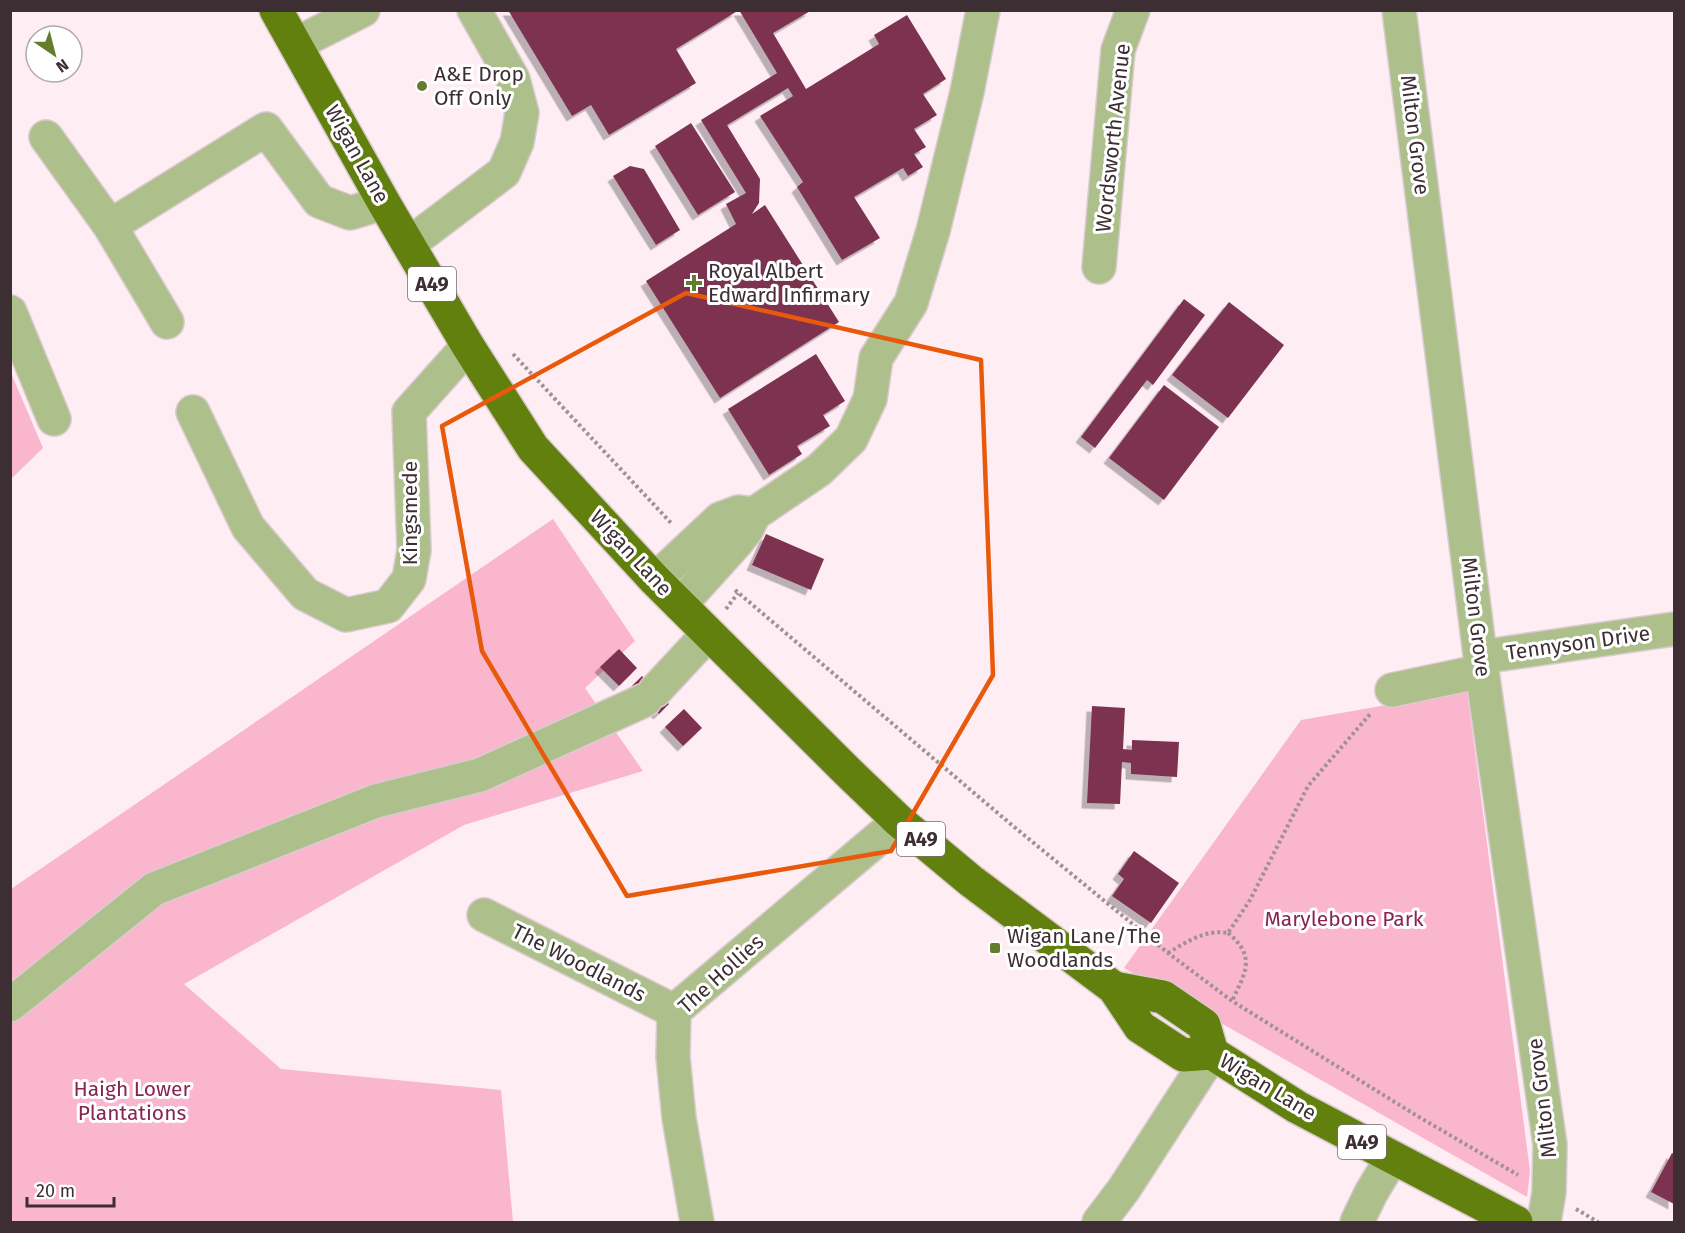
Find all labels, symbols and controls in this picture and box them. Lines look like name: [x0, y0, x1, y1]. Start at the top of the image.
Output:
north arrow: [24, 24, 84, 84]
street label: Wordsworth Avenue: [1090, 42, 1136, 234]
text: N: [53, 55, 72, 77]
place label: A&E Drop Off Only: [434, 61, 524, 111]
street label: Milton Grove: [1395, 74, 1435, 196]
marker: A&E Drop Off Only: [415, 79, 429, 93]
street label: Wigan Lane: [319, 100, 395, 208]
place label: Royal Albert Edward Infirmary: [708, 258, 870, 308]
road number: A49: [408, 267, 456, 301]
marker: Royal Albert Edward Infirmary: [685, 274, 703, 292]
street label: Kingsmede: [397, 461, 423, 565]
street label: Wigan Lane: [584, 504, 678, 602]
street label: Milton Grove: [1456, 556, 1496, 678]
street label: Tennyson Drive: [1504, 620, 1652, 666]
road number: A49: [897, 822, 945, 856]
park label: Marylebone Park: [1264, 906, 1424, 932]
street label: The Woodlands: [508, 918, 650, 1008]
place label: Wigan Lane/The Woodlands: [1007, 923, 1161, 973]
street label: The Hollies: [673, 929, 769, 1019]
marker: Wigan Lane/The Woodlands: [988, 941, 1002, 955]
street label: Milton Grove: [1522, 1037, 1562, 1159]
street label: Wigan Lane: [1215, 1048, 1321, 1126]
park label: Haigh Lower Plantations: [73, 1076, 191, 1126]
road number: A49: [1338, 1125, 1386, 1159]
scale bar: [27, 1170, 114, 1208]
text: 20 m: [36, 1180, 75, 1202]

